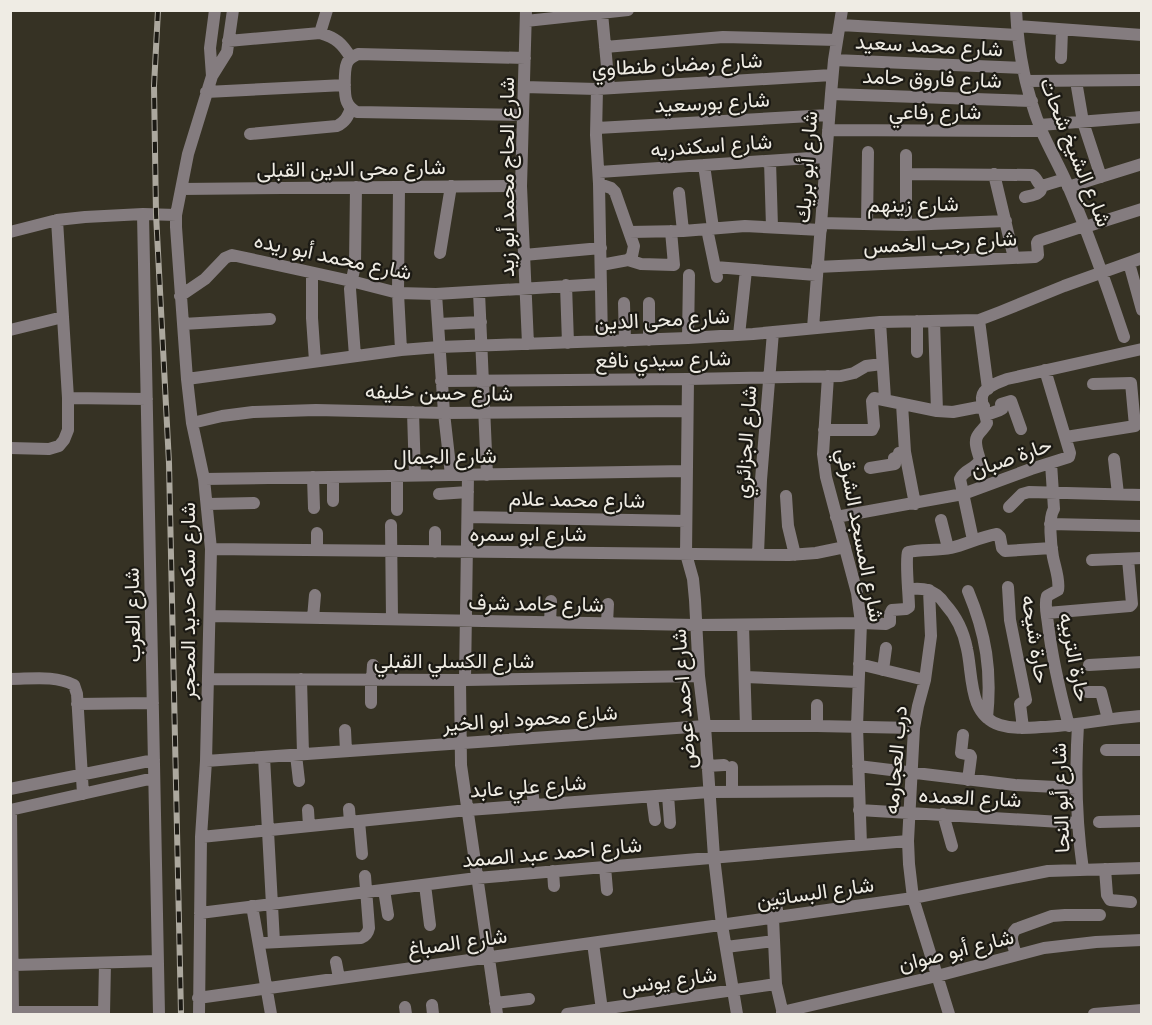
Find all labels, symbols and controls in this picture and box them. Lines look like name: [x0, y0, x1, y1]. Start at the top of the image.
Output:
street label: شارع محمد سعيد: [854, 27, 1004, 63]
street label: شارع رمضان طنطاوي: [591, 45, 763, 86]
street label: شارع فاروق حامد: [862, 61, 1002, 95]
street label: شارع الشيخ شحات: [1033, 73, 1119, 231]
street label: شارع الحاج محمد أبو زيد: [492, 77, 521, 277]
street label: شارع بورسعيد: [654, 84, 770, 120]
street label: شارع رفاعي: [889, 97, 981, 129]
street label: شارع أبو بريك: [788, 110, 824, 224]
street label: شارع اسكندريه: [649, 126, 773, 164]
street label: شارع محى الدين القبلى: [256, 152, 446, 184]
street label: شارع زينهم: [867, 189, 959, 219]
street label: شارع رجب الخمس: [862, 223, 1018, 261]
street label: شارع محمد أبو ريده: [252, 225, 414, 287]
street label: شارع محى الدين: [594, 301, 730, 337]
street label: شارع سيدي نافع: [595, 343, 731, 378]
street label: شارع حسن خليفه: [365, 376, 513, 408]
street label: شارع الجزائري: [727, 385, 766, 500]
street label: حارة صبان: [966, 430, 1056, 484]
street label: شارع الجمال: [393, 441, 497, 471]
street label: شارع المسجد الشرقي: [827, 446, 892, 625]
street label: شارع محمد علام: [508, 483, 646, 515]
street label: شارع سكه حديد المحجر: [173, 502, 202, 701]
street label: شارع ابو سمره: [469, 519, 587, 548]
street label: شارع العرب: [117, 567, 147, 663]
street label: شارع حامد شرف: [468, 587, 604, 619]
street label: حارة شيحه: [1015, 593, 1057, 685]
street label: حارة التربيه: [1052, 610, 1098, 704]
street label: شارع احمد عوض: [664, 628, 702, 770]
street label: شارع الكسلي القبلي: [374, 646, 534, 678]
street label: شارع محمود ابو الخير: [440, 697, 619, 739]
street label: درب العجارمه: [876, 704, 914, 816]
street label: شارع أبو النجا: [1044, 743, 1076, 853]
street label: شارع علي عابد: [469, 767, 588, 808]
street label: شارع العمده: [918, 780, 1022, 814]
street label: شارع احمد عبد الصمد: [461, 830, 643, 874]
street label: شارع البساتين: [754, 869, 876, 915]
street label: شارع الصباغ: [405, 921, 509, 963]
street label: شارع أبو صوان: [895, 922, 1017, 978]
street label: شارع يونس: [619, 959, 719, 1001]

